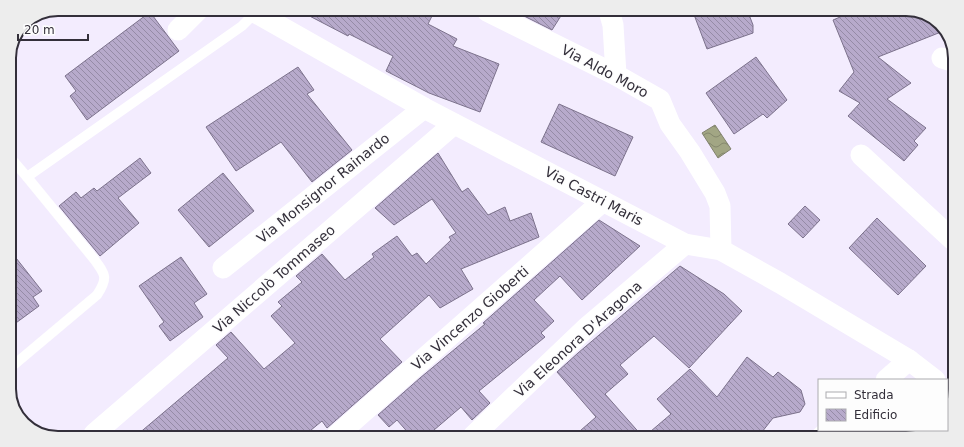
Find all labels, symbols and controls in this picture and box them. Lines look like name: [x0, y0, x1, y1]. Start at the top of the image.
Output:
scale bar: [18, 16, 88, 42]
text: 20 m: [24, 23, 55, 37]
street label: Via Aldo Moro: [559, 41, 651, 101]
street label: Via Monsignor Rainardo: [254, 130, 392, 246]
street label: Via Castri Maris: [542, 163, 646, 229]
street label: Via Niccolò Tommaseo: [210, 222, 338, 336]
street label: Via Vincenzo Gioberti: [408, 263, 532, 373]
street label: Via Eleonora D'Aragona: [511, 278, 645, 400]
legend: [818, 379, 948, 431]
text: Strada: [854, 388, 894, 402]
text: Edificio: [854, 408, 897, 422]

